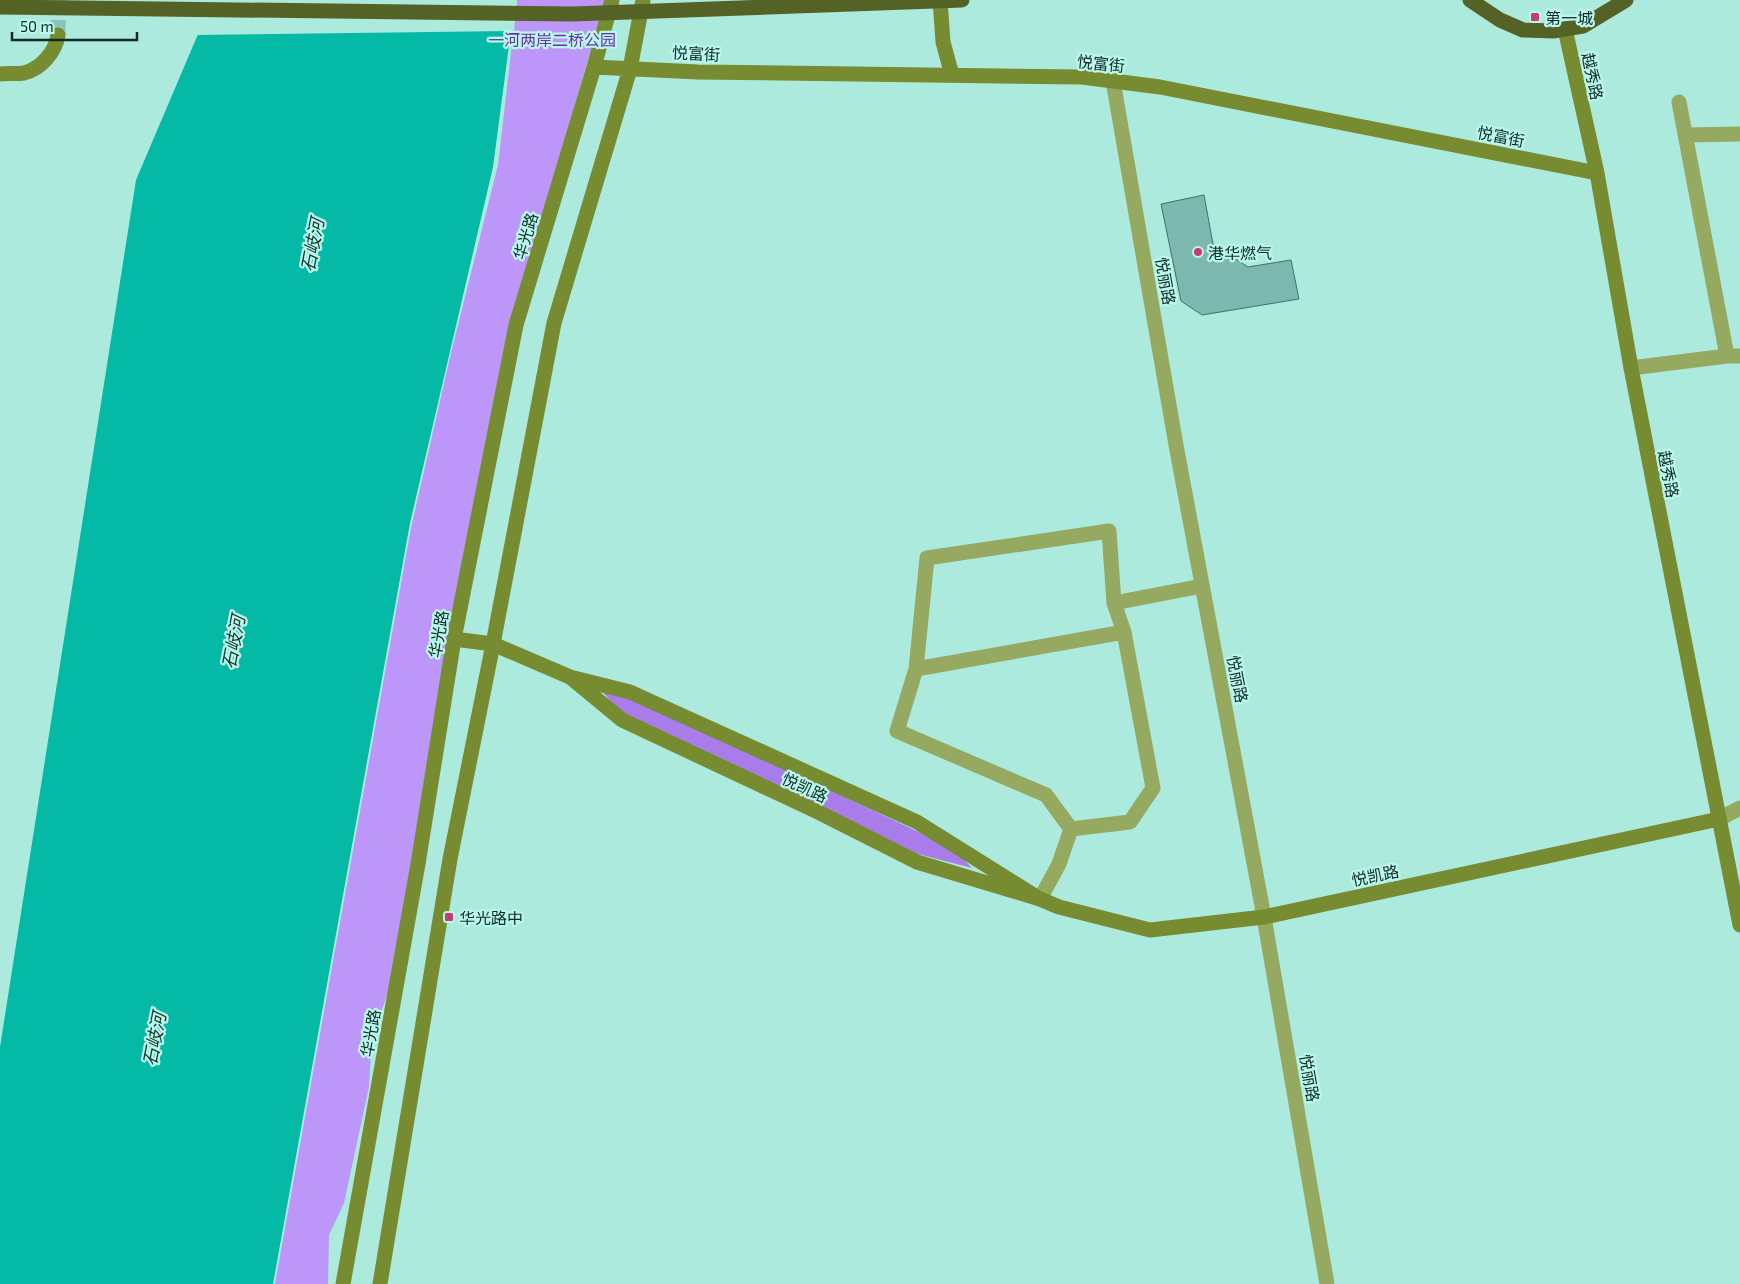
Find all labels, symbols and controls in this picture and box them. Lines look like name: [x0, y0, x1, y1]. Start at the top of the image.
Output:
place label: 第一城: [1545, 8, 1593, 27]
scale bar: [12, 10, 138, 42]
marker: 第一城: [1529, 11, 1541, 23]
text: 50 m: [20, 17, 54, 35]
park label: 一河两岸二桥公园: [488, 30, 616, 49]
street label: 悦富街: [672, 42, 720, 64]
street label: 悦富街: [1076, 51, 1126, 75]
street label: 越秀路: [1579, 51, 1607, 101]
street label: 悦富街: [1476, 122, 1526, 150]
street label: 华光路: [509, 210, 541, 262]
water label: 石岐河: [296, 213, 329, 274]
place label: 港华燃气: [1208, 243, 1272, 262]
marker: 港华燃气: [1192, 246, 1204, 258]
street label: 悦丽路: [1152, 256, 1180, 306]
street label: 越秀路: [1655, 449, 1683, 499]
street label: 华光路: [424, 609, 452, 659]
water label: 石岐河: [217, 610, 250, 671]
street label: 悦丽路: [1224, 654, 1252, 704]
street label: 悦凯路: [779, 768, 831, 806]
street label: 悦凯路: [1350, 861, 1400, 889]
place label: 华光路中: [459, 908, 523, 927]
marker: 华光路中: [443, 911, 455, 923]
water label: 石岐河: [138, 1007, 171, 1068]
street label: 华光路: [356, 1008, 384, 1058]
street label: 悦丽路: [1296, 1053, 1324, 1103]

